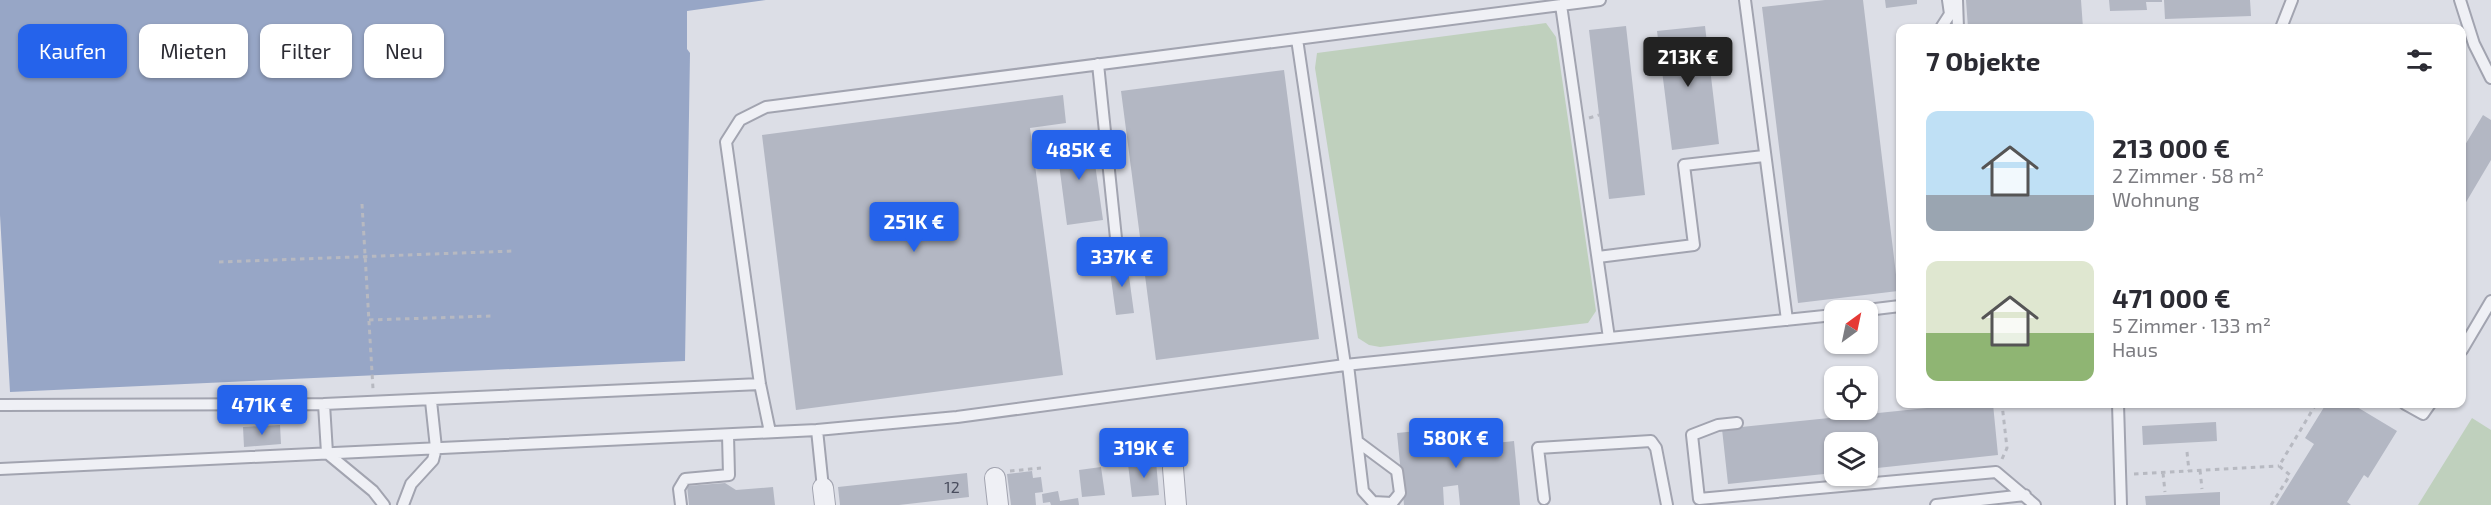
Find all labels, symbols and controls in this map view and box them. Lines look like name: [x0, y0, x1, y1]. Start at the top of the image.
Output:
chip: Kaufen: [18, 24, 127, 78]
chip: Mieten: [139, 24, 248, 78]
chip: Filter: [260, 24, 352, 78]
chip: Neu: [364, 24, 444, 78]
pin: 213K €: [1639, 37, 1737, 88]
text: 213K €: [1657, 44, 1719, 68]
icon: filters: [2403, 44, 2436, 77]
text: 7 Objekte: [1926, 45, 2040, 76]
pin: 485K €: [1030, 130, 1128, 181]
text: 213 000 €: [2112, 132, 2230, 163]
icon: home: [1974, 135, 2046, 207]
text: 485K €: [1046, 137, 1112, 161]
text: 2 Zimmer · 58 m²: [2112, 163, 2264, 187]
text: Wohnung: [2112, 187, 2199, 211]
pin: 251K €: [865, 202, 963, 253]
text: 251K €: [884, 209, 944, 233]
pin: 337K €: [1073, 237, 1171, 288]
text: 337K €: [1091, 244, 1153, 268]
text: 471 000 €: [2112, 282, 2231, 313]
icon: home: [1974, 285, 2046, 357]
north arrow: [1824, 300, 1878, 354]
map controls: [1824, 300, 1878, 486]
text: 5 Zimmer · 133 m²: [2112, 313, 2271, 337]
text: Haus: [2112, 337, 2158, 361]
button: locate: [1824, 366, 1878, 420]
pin: 471K €: [213, 385, 311, 436]
text: 471K €: [231, 392, 293, 416]
pin: 580K €: [1407, 418, 1505, 469]
text: 580K €: [1423, 425, 1489, 449]
pin: 319K €: [1095, 428, 1193, 479]
button: layers: [1824, 432, 1878, 486]
text: 319K €: [1113, 435, 1175, 459]
house number: 12: [944, 477, 960, 496]

